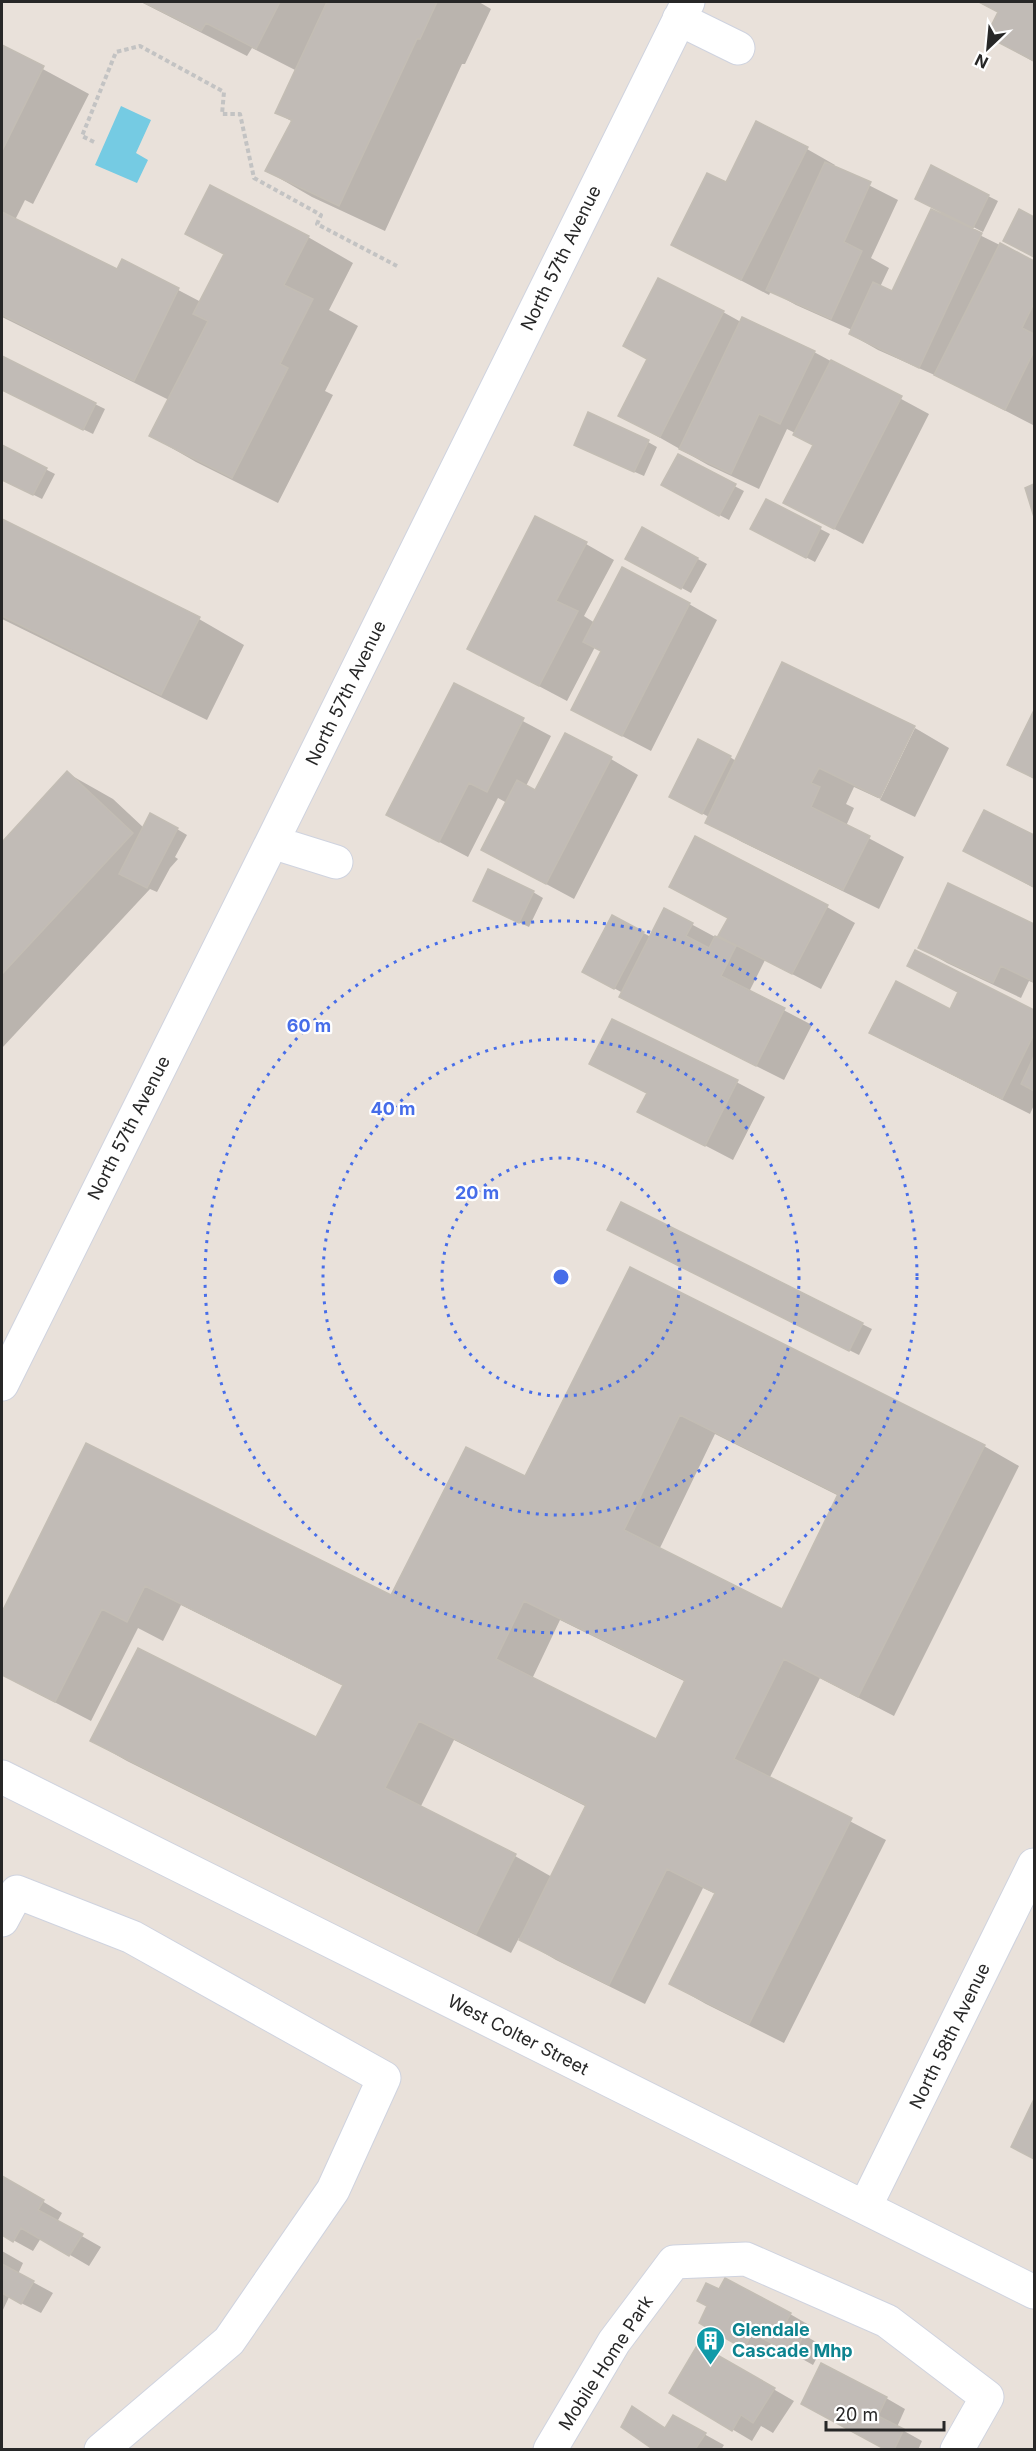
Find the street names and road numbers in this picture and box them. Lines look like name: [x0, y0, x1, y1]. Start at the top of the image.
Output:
street label: North 57th Avenue: [516, 182, 605, 334]
street label: North 57th Avenue: [301, 617, 390, 769]
street label: North 57th Avenue: [83, 1052, 174, 1203]
street label: North 58th Avenue: [905, 1959, 994, 2112]
street label: West Colter Street: [444, 1990, 592, 2079]
street label: Mobile Home Park: [554, 2291, 657, 2434]

